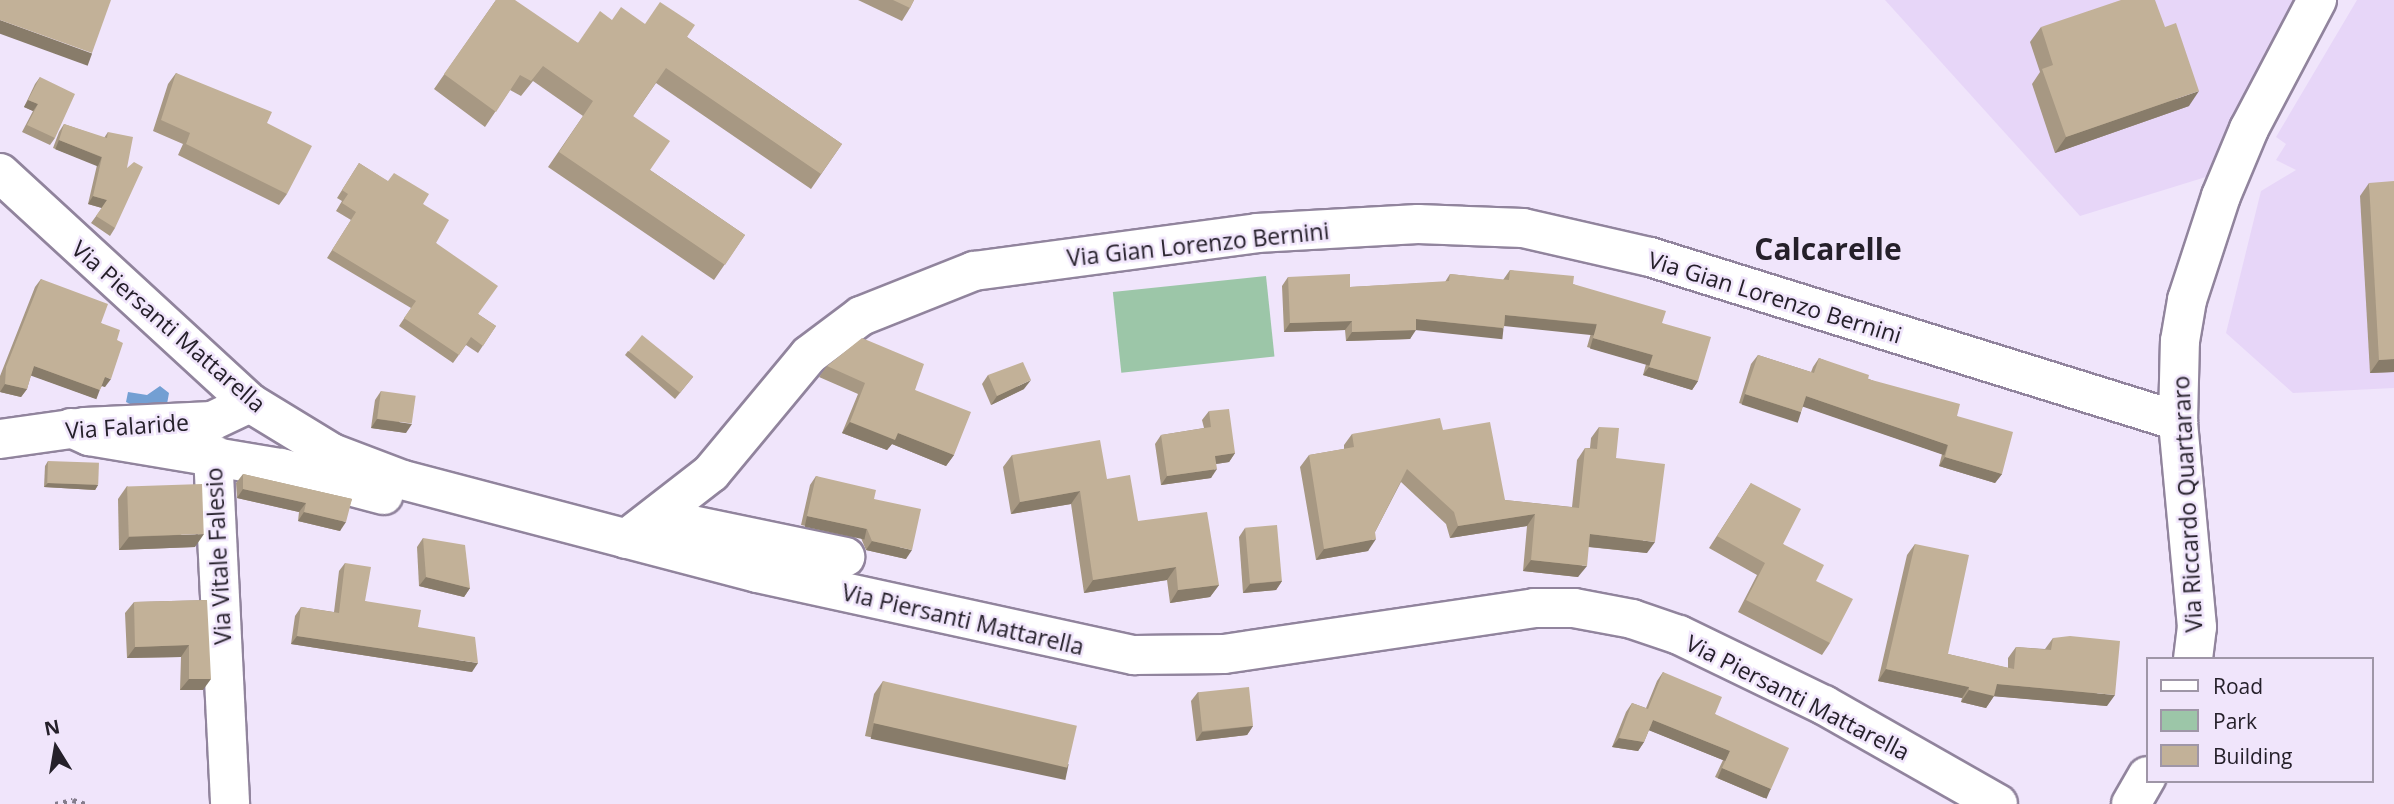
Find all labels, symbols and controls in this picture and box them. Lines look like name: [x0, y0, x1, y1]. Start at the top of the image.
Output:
street label: Via Gian Lorenzo Bernini: [1066, 217, 1330, 271]
district label: Calcarelle: [1754, 231, 1902, 267]
street label: Via Piersanti Mattarella: [67, 234, 271, 418]
street label: Via Gian Lorenzo Bernini: [1645, 245, 1905, 349]
street label: Via Riccardo Quartararo: [2166, 375, 2208, 633]
street label: Via Falaride: [64, 408, 190, 444]
street label: Via Vitale Falesio: [200, 467, 236, 645]
street label: Via Piersanti Mattarella: [839, 578, 1087, 660]
street label: Via Piersanti Mattarella: [1682, 629, 1914, 765]
legend: [2146, 657, 2373, 783]
text: Road: [2213, 672, 2263, 700]
text: Park: [2213, 707, 2257, 735]
north arrow: [21, 713, 91, 783]
text: N: [42, 713, 62, 742]
text: Building: [2213, 742, 2292, 770]

